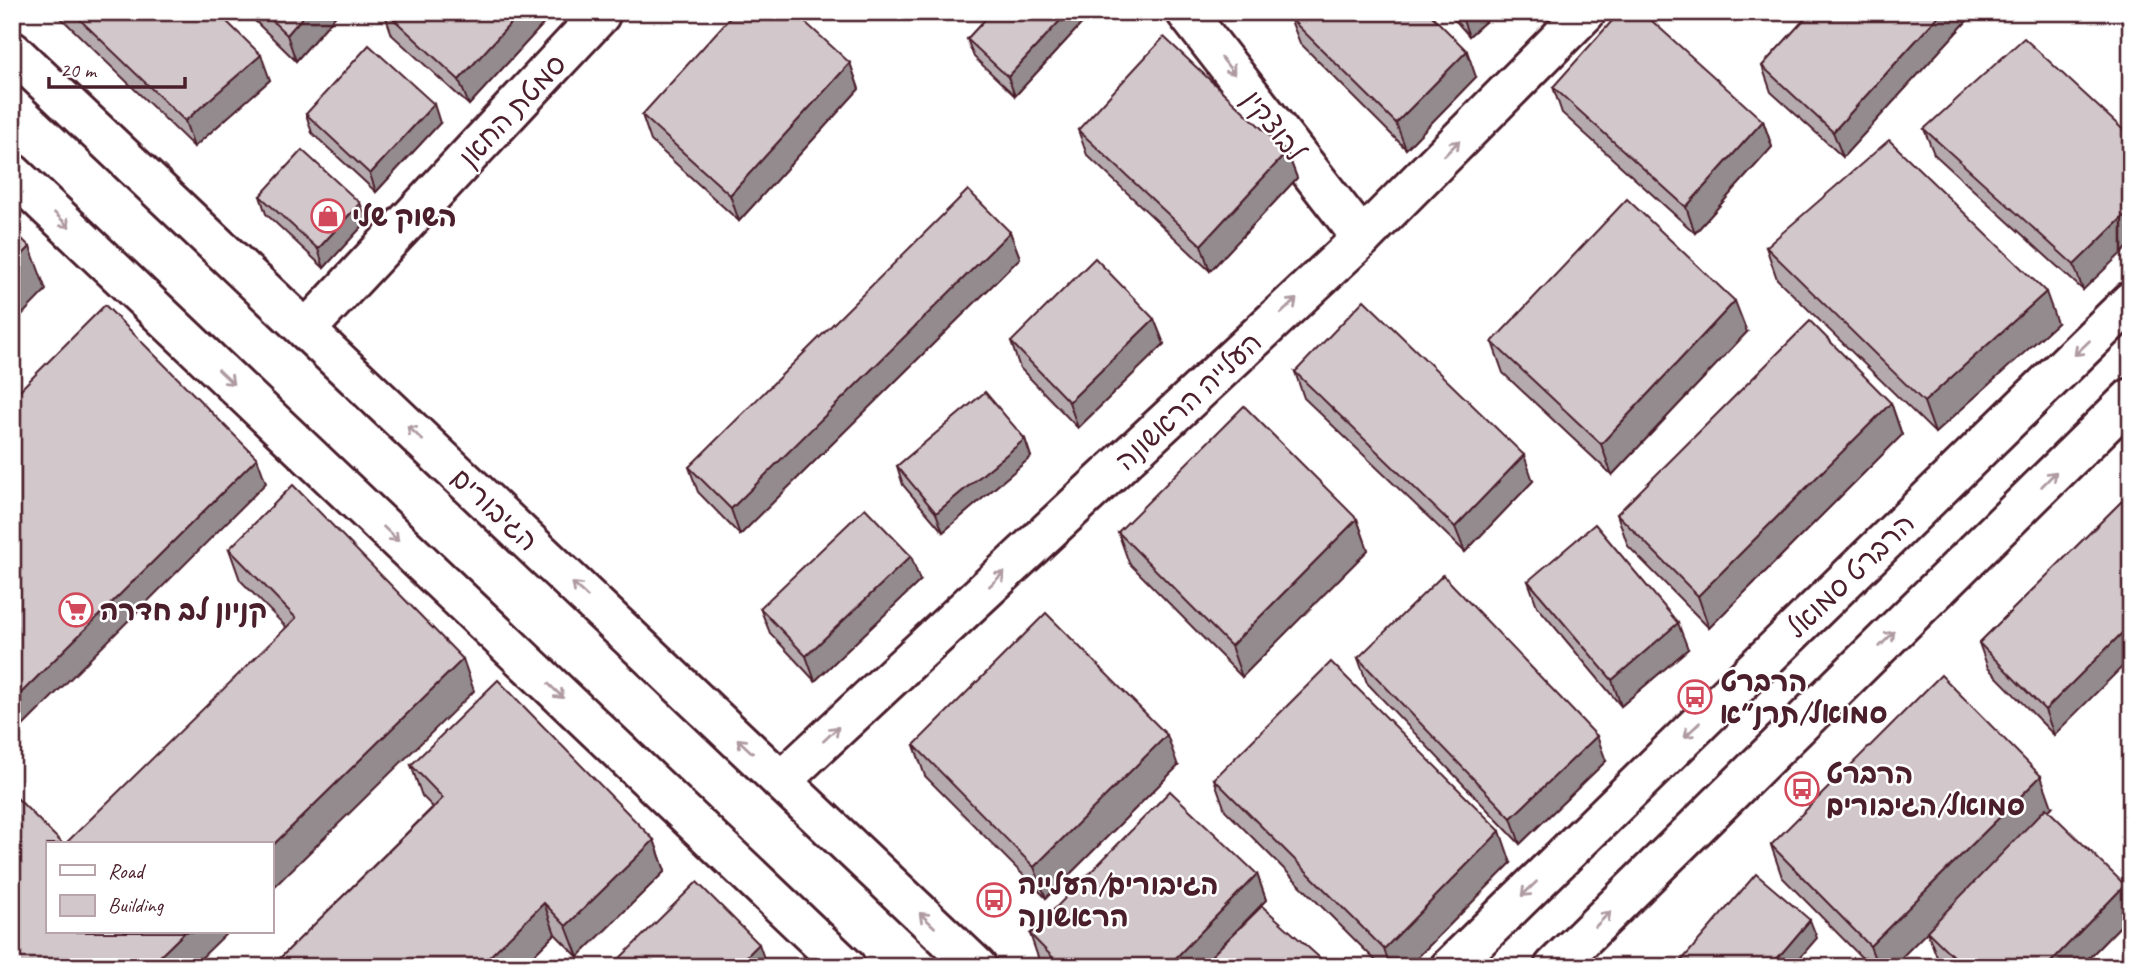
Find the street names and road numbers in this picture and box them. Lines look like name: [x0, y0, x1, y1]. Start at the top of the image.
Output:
street label: סמטת החאן: [451, 47, 573, 174]
street label: לבוצקין: [1235, 83, 1313, 169]
street label: העלייה הראשונה: [1108, 325, 1269, 478]
street label: הגיבורים: [444, 460, 546, 558]
street label: הרברט סמואל: [1779, 505, 1922, 645]

